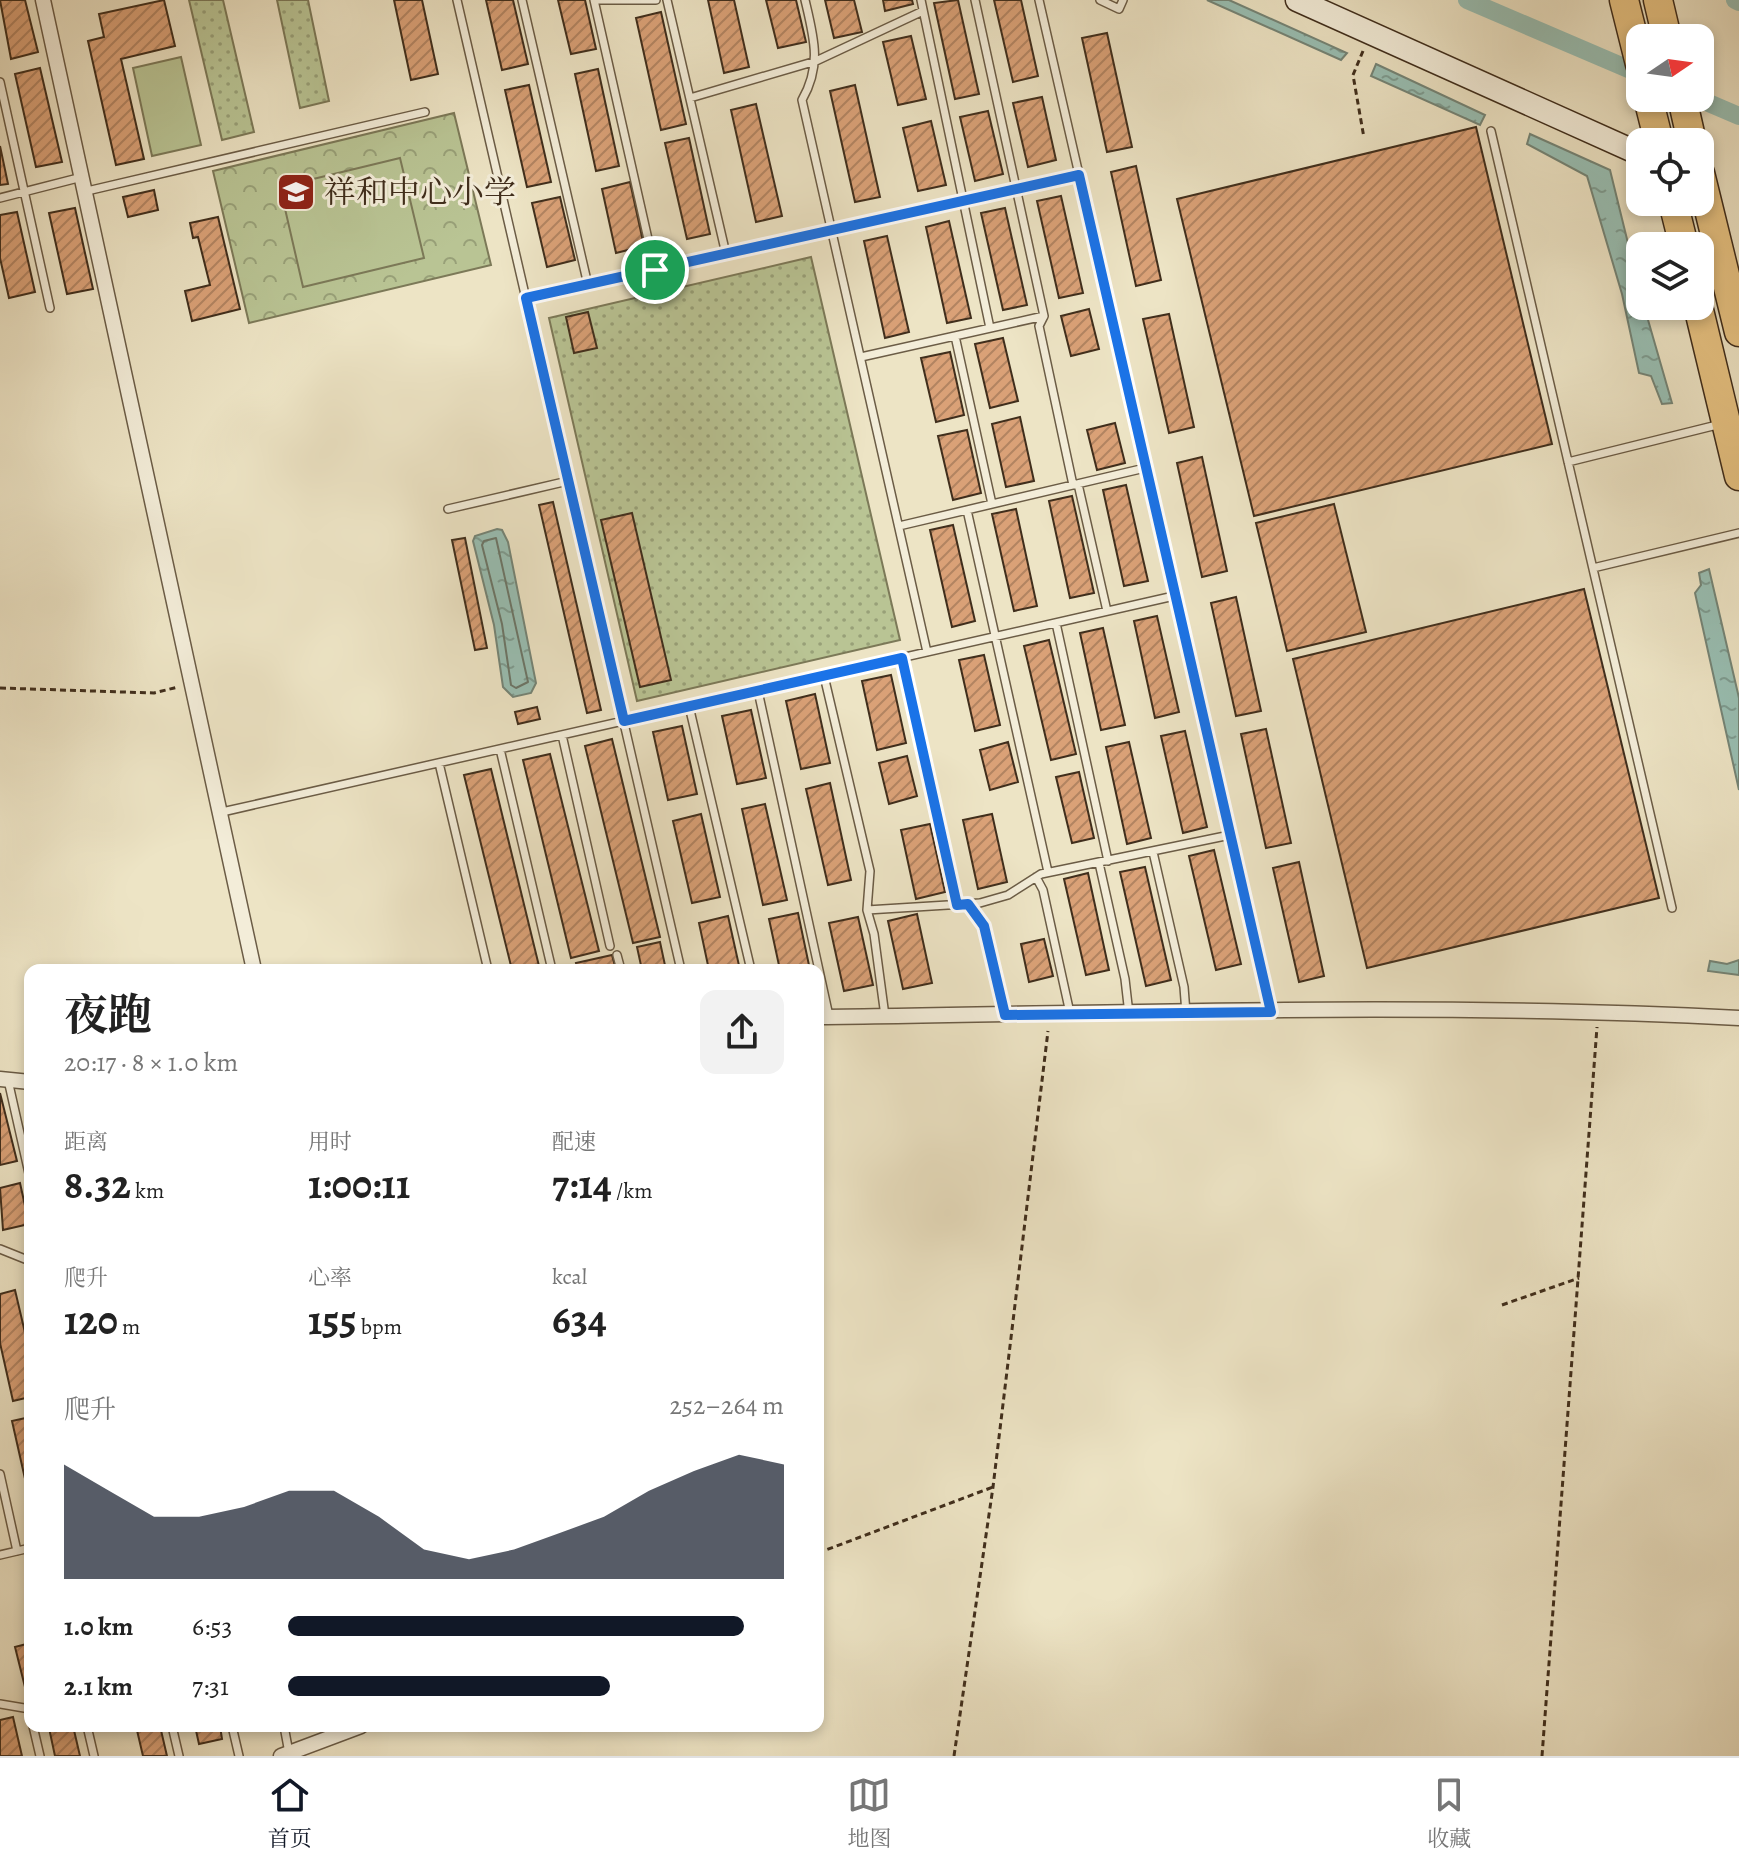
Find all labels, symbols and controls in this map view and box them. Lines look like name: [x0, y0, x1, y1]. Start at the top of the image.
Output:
north arrow: [1626, 24, 1714, 112]
map controls: [1626, 24, 1714, 320]
button: locate: [1626, 128, 1714, 216]
place label: 祥和中心小学: [324, 170, 516, 214]
school or university icon: 祥和中心小学: [275, 171, 317, 213]
button: layers: [1626, 232, 1714, 320]
pin: [621, 236, 689, 304]
icon: arrive: [633, 248, 677, 292]
text: 夜跑: [64, 985, 152, 1045]
button: share: [700, 990, 784, 1074]
text: 20:17 · 8 × 1.0 km: [64, 1045, 238, 1080]
text: 距离: [64, 1127, 108, 1157]
text: 用时: [308, 1127, 352, 1157]
text: 配速: [552, 1127, 596, 1157]
text: 8.32: [64, 1157, 131, 1212]
text: 1:00:11: [308, 1157, 410, 1212]
text: 7:14: [552, 1157, 612, 1212]
text: km: [131, 1176, 164, 1206]
text: /km: [612, 1176, 653, 1206]
text: kcal: [552, 1262, 587, 1292]
text: 爬升: [64, 1263, 108, 1293]
text: 心率: [308, 1263, 352, 1293]
text: 634: [552, 1292, 607, 1347]
text: 120: [64, 1293, 118, 1348]
text: 155: [308, 1293, 356, 1348]
text: m: [118, 1312, 140, 1342]
text: bpm: [356, 1312, 402, 1342]
text: 252–264 m: [669, 1388, 784, 1423]
text: 爬升: [64, 1392, 116, 1427]
text: 1.0 km: [64, 1609, 133, 1644]
text: 6:53: [192, 1609, 232, 1644]
text: 2.1 km: [64, 1669, 133, 1704]
text: 7:31: [192, 1669, 229, 1704]
tab: 首页: [268, 1773, 312, 1854]
tab: 地图: [847, 1773, 891, 1854]
tab: 收藏: [1427, 1773, 1471, 1854]

